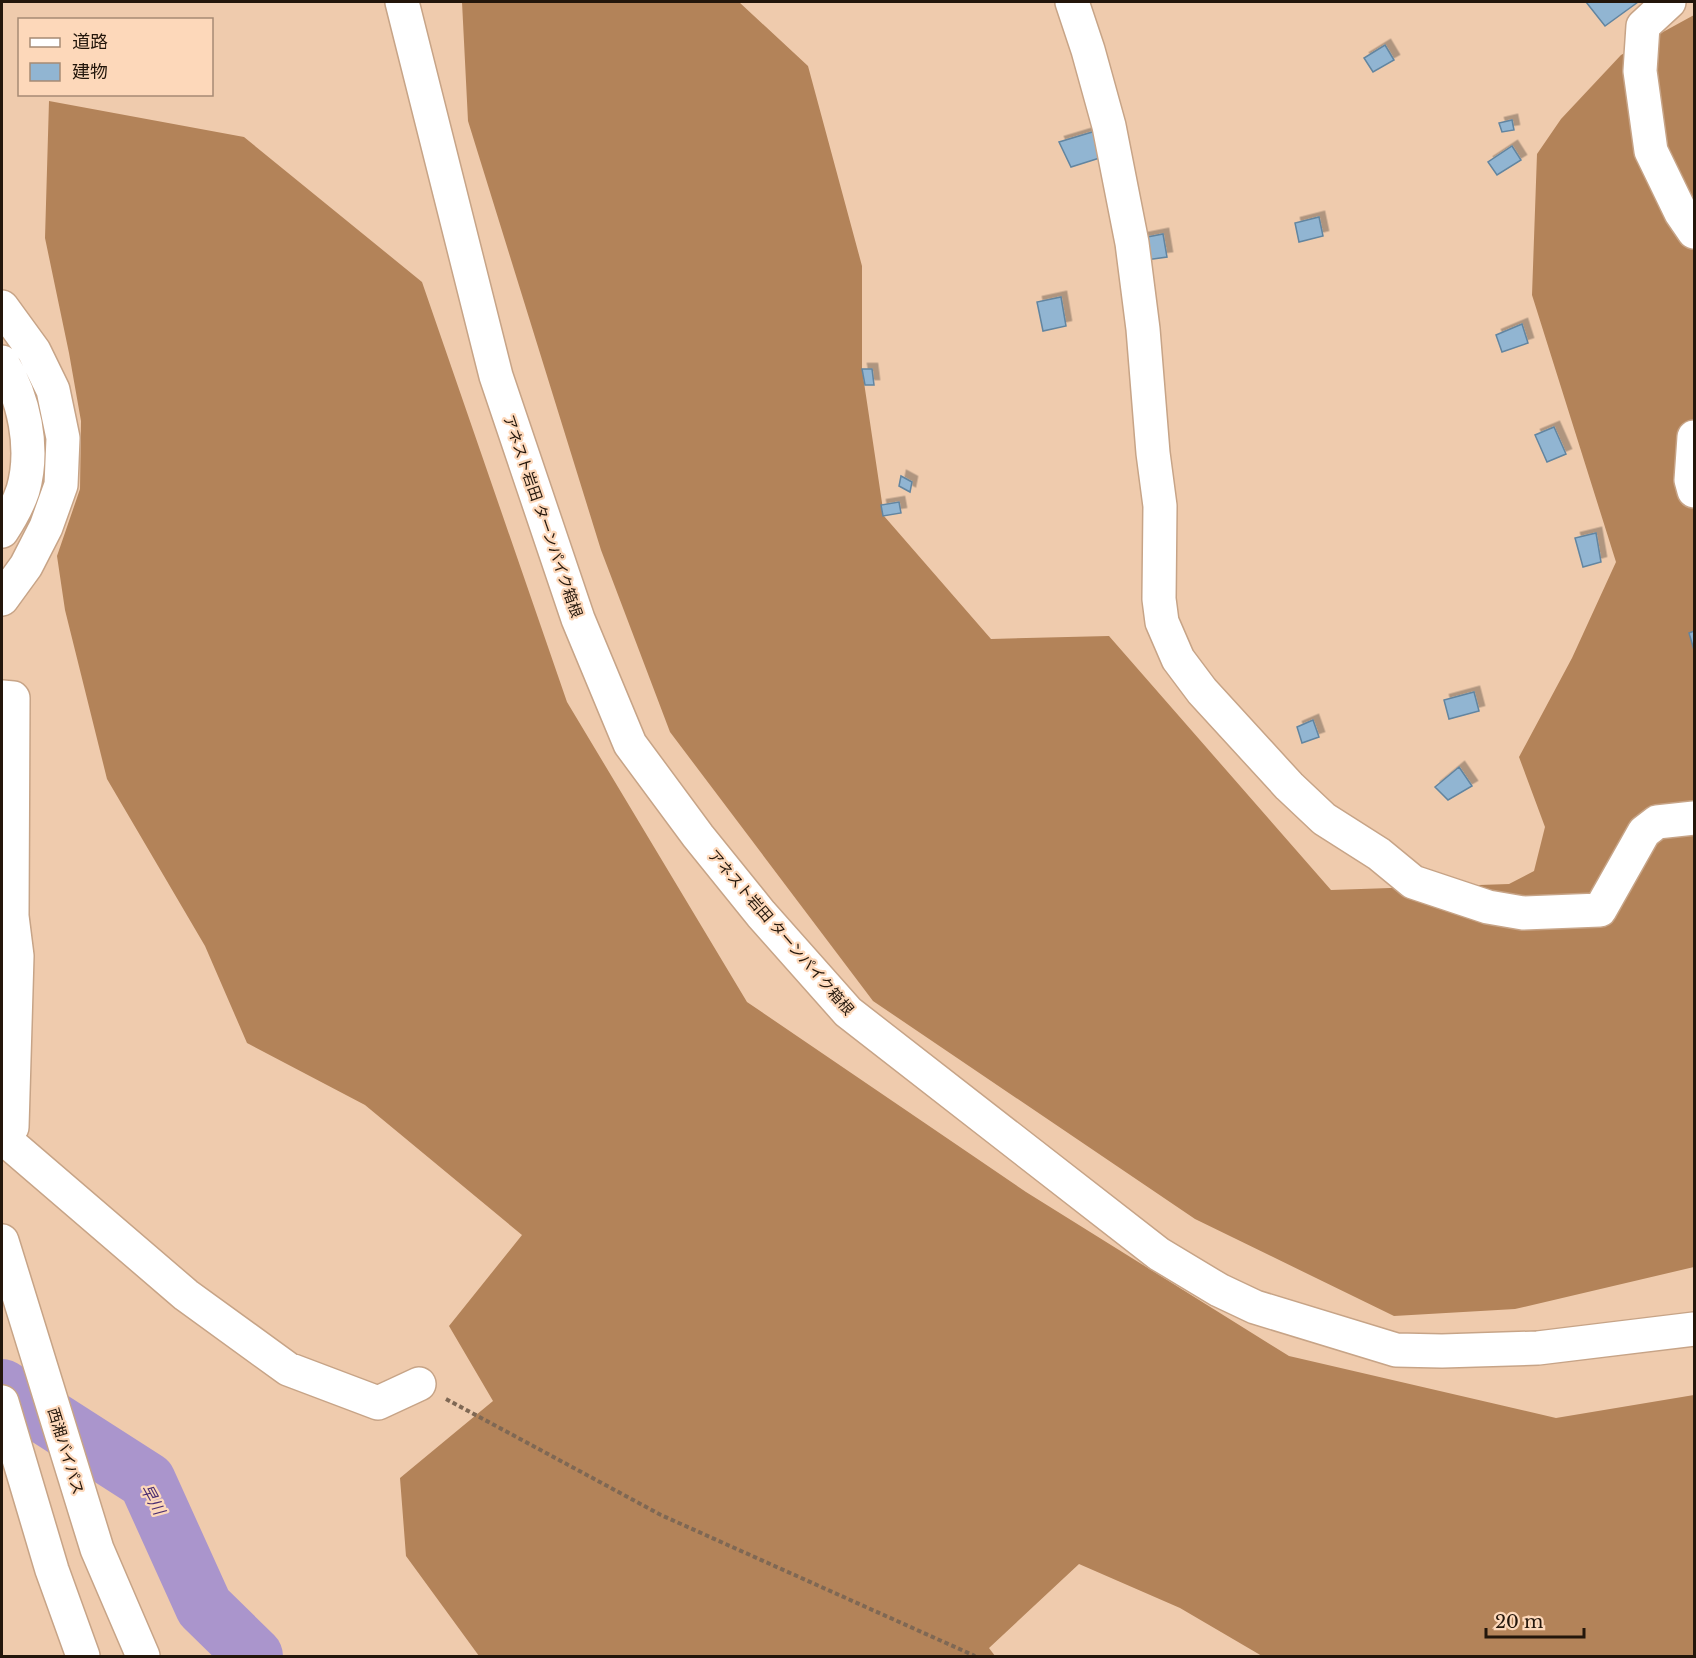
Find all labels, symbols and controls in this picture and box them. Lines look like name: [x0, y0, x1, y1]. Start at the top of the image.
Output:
legend: [18, 18, 213, 96]
text: 道路: [72, 31, 108, 53]
text: 建物: [72, 61, 108, 83]
street label: アネスト岩田 ターンパイク箱根: [499, 412, 587, 620]
street label: アネスト岩田 ターンパイク箱根: [704, 845, 858, 1019]
street label: 西湘バイパス: [44, 1405, 88, 1497]
water label: 早川: [136, 1480, 170, 1520]
scale bar: [1486, 1601, 1584, 1639]
text: 20 m: [1495, 1611, 1543, 1633]

